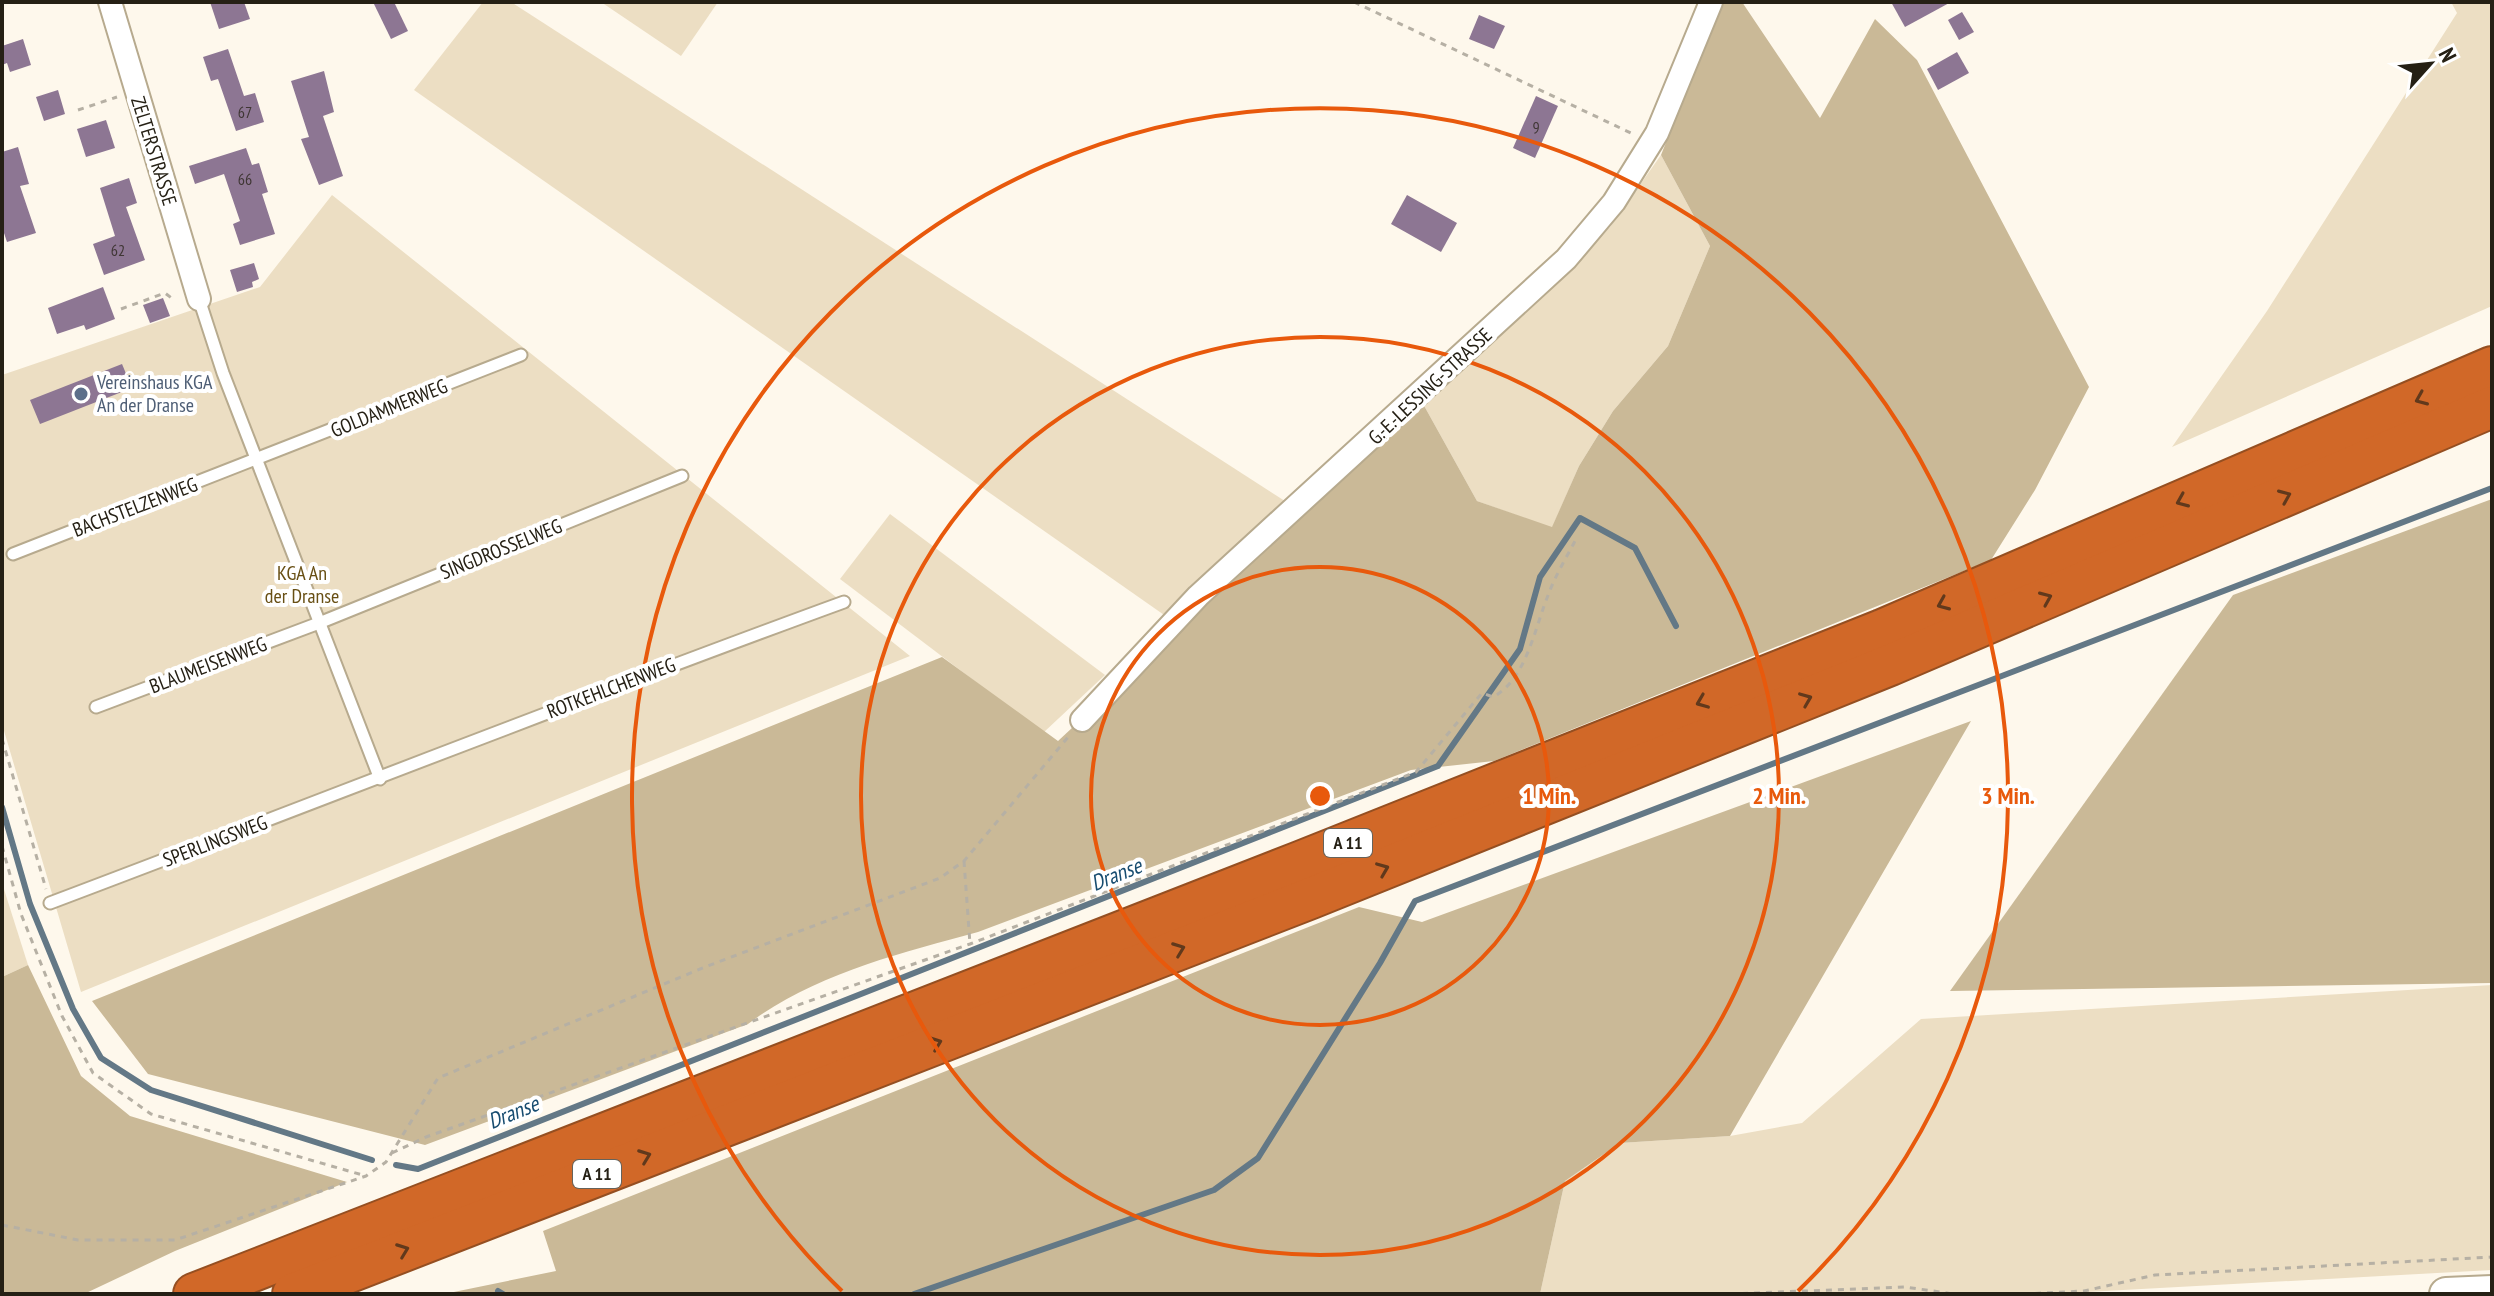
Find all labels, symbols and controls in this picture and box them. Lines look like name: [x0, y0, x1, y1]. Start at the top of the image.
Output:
north arrow: [2390, 24, 2470, 104]
text: N: [2433, 43, 2463, 67]
street label: ZELTERSTRASSE: [125, 93, 183, 209]
house number: 67: [238, 102, 252, 122]
house number: 9: [1532, 117, 1540, 137]
house number: 66: [238, 169, 252, 189]
house number: 62: [111, 240, 125, 260]
street label: G.-E.-LESSING-STRASSE: [1363, 322, 1497, 450]
place label: Vereinshaus KGA An der Dranse: [96, 369, 213, 418]
street label: GOLDAMMERWEG: [327, 373, 451, 443]
marker: Vereinshaus KGA An der Dranse: [72, 385, 90, 403]
one-way arrow: [2415, 390, 2429, 406]
street label: BACHSTELZENWEG: [69, 471, 201, 543]
one-way arrow: [2277, 490, 2291, 506]
one-way arrow: [2176, 492, 2190, 508]
street label: SINGDROSSELWEG: [436, 513, 566, 585]
park label: KGA An der Dranse: [265, 560, 339, 609]
one-way arrow: [2038, 592, 2052, 608]
one-way arrow: [1937, 594, 1951, 610]
street label: BLAUMEISENWEG: [146, 631, 270, 699]
street label: ROTKEHLCHENWEG: [543, 652, 679, 724]
one-way arrow: [1696, 692, 1710, 708]
one-way arrow: [1798, 692, 1812, 709]
text: 1 Min.: [1522, 780, 1576, 811]
text: 2 Min.: [1752, 780, 1806, 811]
text: 3 Min.: [1981, 780, 2035, 811]
centre of rings: [1306, 782, 1334, 810]
street label: SPERLINGSWEG: [159, 809, 271, 873]
road number: A 11: [1324, 829, 1372, 857]
water label: Dranse: [1086, 850, 1147, 897]
one-way arrow: [1375, 862, 1389, 879]
one-way arrow: [1171, 942, 1185, 959]
one-way arrow: [928, 1036, 942, 1053]
water label: Dranse: [483, 1088, 544, 1135]
one-way arrow: [637, 1149, 651, 1166]
road number: A 11: [573, 1160, 621, 1188]
one-way arrow: [395, 1243, 409, 1260]

